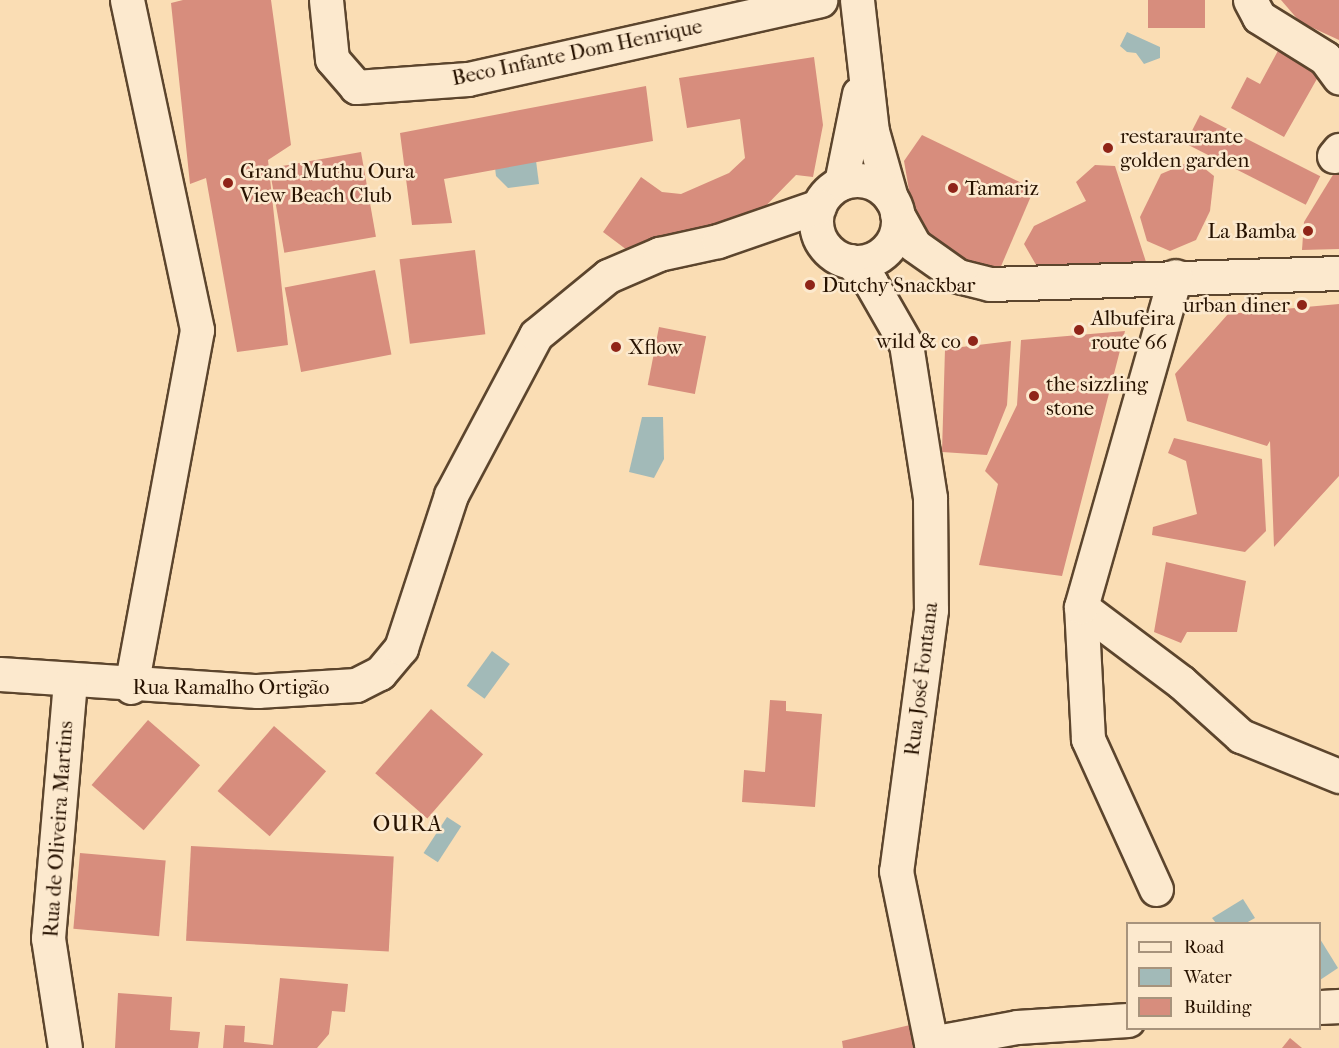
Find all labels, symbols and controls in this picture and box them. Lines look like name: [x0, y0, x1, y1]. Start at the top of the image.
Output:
street label: Beco Infante Dom Henrique: [449, 13, 705, 91]
place label: restaraurante golden garden: [1120, 123, 1249, 173]
marker: restaraurante golden garden: [1101, 141, 1115, 155]
place label: Grand Muthu Oura View Beach Club: [240, 158, 415, 208]
place label: Tamariz: [965, 175, 1039, 201]
marker: Grand Muthu Oura View Beach Club: [221, 176, 235, 190]
marker: Tamariz: [946, 181, 960, 195]
place label: La Bamba: [1208, 218, 1296, 244]
marker: La Bamba: [1301, 224, 1315, 238]
place label: Dutchy Snackbar: [822, 272, 975, 298]
marker: Dutchy Snackbar: [803, 278, 817, 292]
place label: urban diner: [1183, 292, 1290, 318]
marker: urban diner: [1295, 298, 1309, 312]
place label: Albufeira route 66: [1091, 305, 1175, 355]
marker: Albufeira route 66: [1072, 323, 1086, 337]
place label: wild & co: [876, 328, 961, 354]
place label: Xflow: [628, 334, 682, 360]
marker: wild & co: [966, 334, 980, 348]
marker: Xflow: [609, 340, 623, 354]
place label: the sizzling stone: [1046, 371, 1148, 421]
marker: the sizzling stone: [1027, 389, 1041, 403]
street label: Rua José Fontana: [899, 601, 943, 757]
street label: Rua Ramalho Ortigão: [133, 674, 329, 700]
street label: Rua de Oliveira Martins: [38, 720, 78, 938]
district label: OURA: [373, 812, 443, 838]
legend: [1126, 922, 1321, 1030]
text: Road: [1184, 937, 1224, 958]
text: Water: [1184, 967, 1232, 988]
text: Building: [1184, 997, 1251, 1018]

